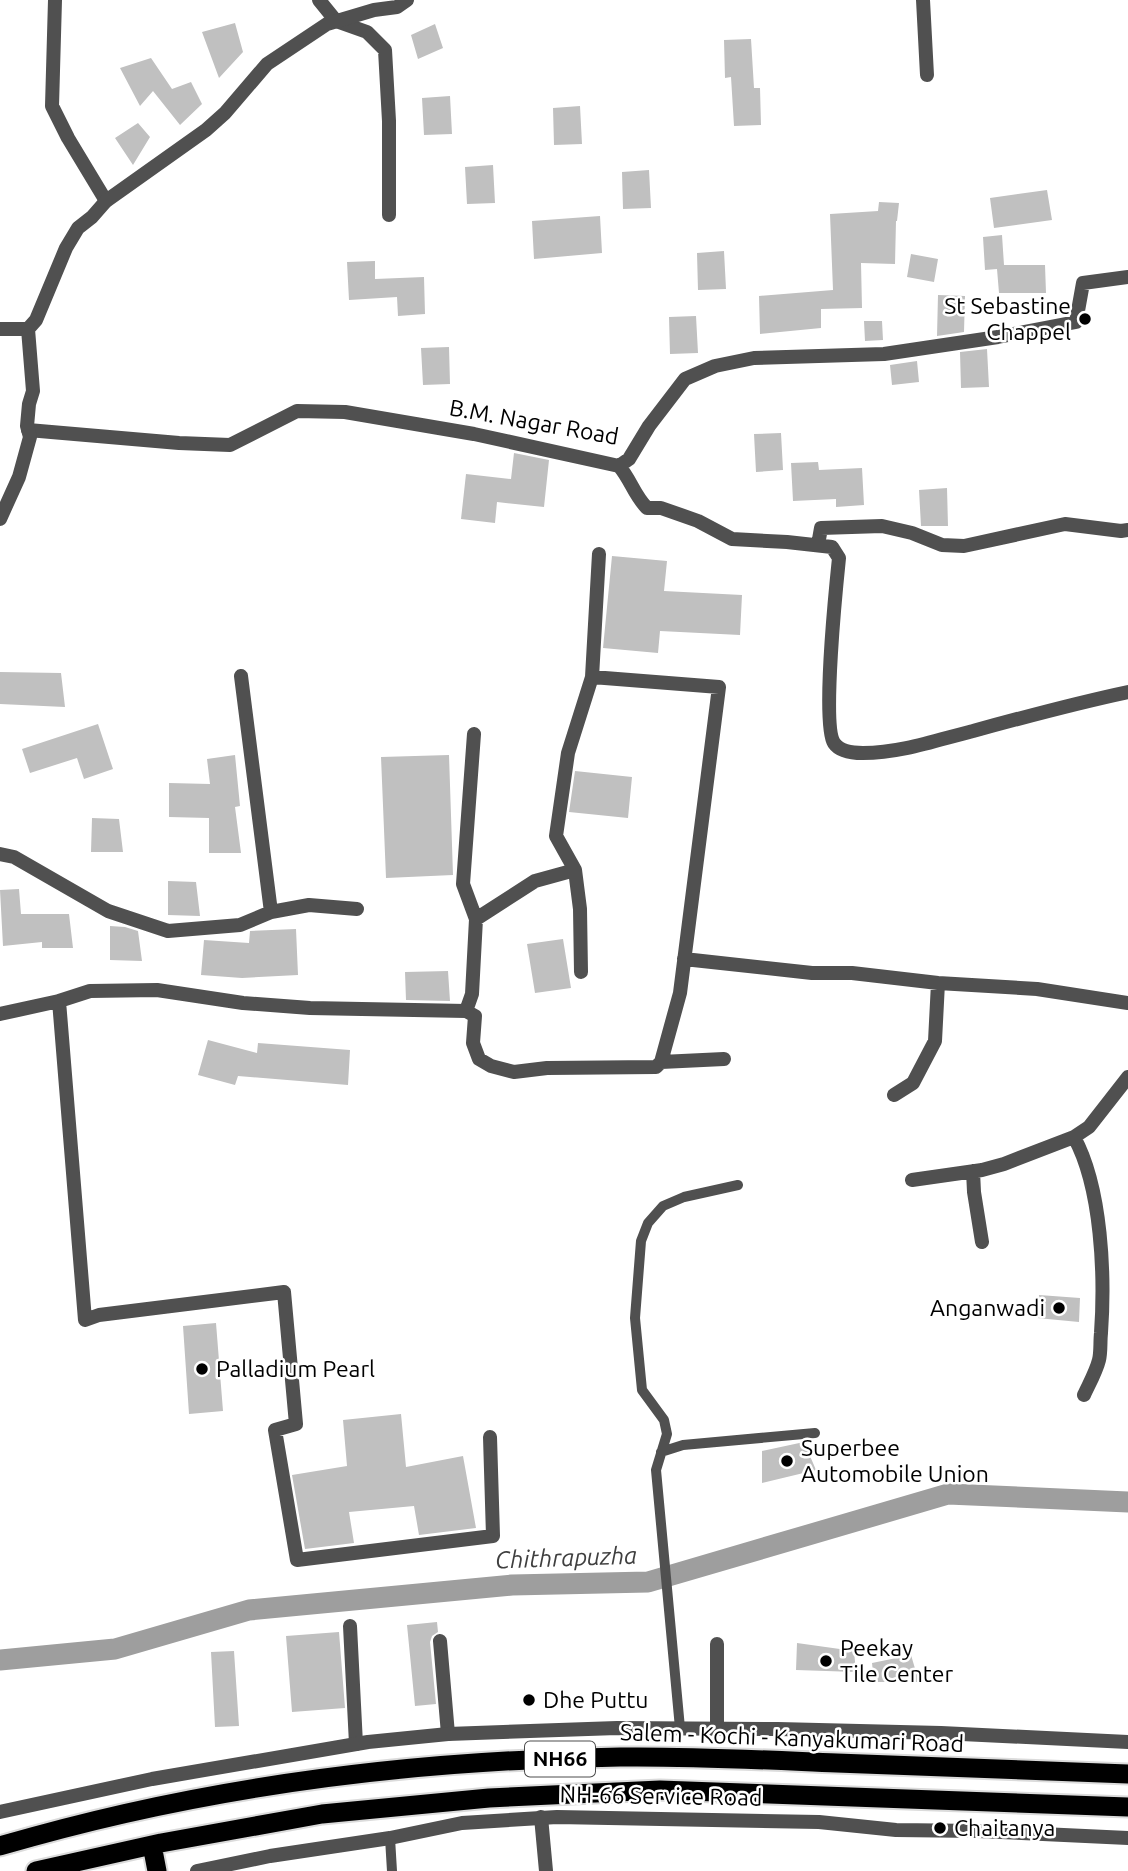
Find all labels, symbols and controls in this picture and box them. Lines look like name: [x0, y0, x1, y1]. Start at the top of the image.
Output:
place label: St Sebastine Chappel: [944, 293, 1071, 344]
marker: St Sebastine Chappel: [1077, 311, 1093, 327]
street label: B.M. Nagar Road: [447, 394, 621, 449]
place label: Anganwadi: [930, 1295, 1045, 1320]
marker: Anganwadi: [1051, 1300, 1067, 1316]
place label: Palladium Pearl: [216, 1356, 375, 1381]
marker: Palladium Pearl: [194, 1361, 210, 1377]
place label: Superbee Automobile Union: [801, 1435, 989, 1486]
marker: Superbee Automobile Union: [779, 1453, 795, 1469]
water label: Chithrapuzha: [495, 1542, 637, 1573]
place label: Peekay Tile Center: [840, 1635, 953, 1686]
marker: Peekay Tile Center: [818, 1653, 834, 1669]
place label: Dhe Puttu: [543, 1687, 648, 1712]
marker: Dhe Puttu: [521, 1692, 537, 1708]
street label: Salem - Kochi - Kanyakumari Road: [620, 1719, 964, 1756]
road number: NH66: [525, 1742, 595, 1776]
street label: NH-66 Service Road: [559, 1781, 763, 1810]
place label: Chaitanya: [954, 1815, 1055, 1840]
marker: Chaitanya: [932, 1820, 948, 1836]

